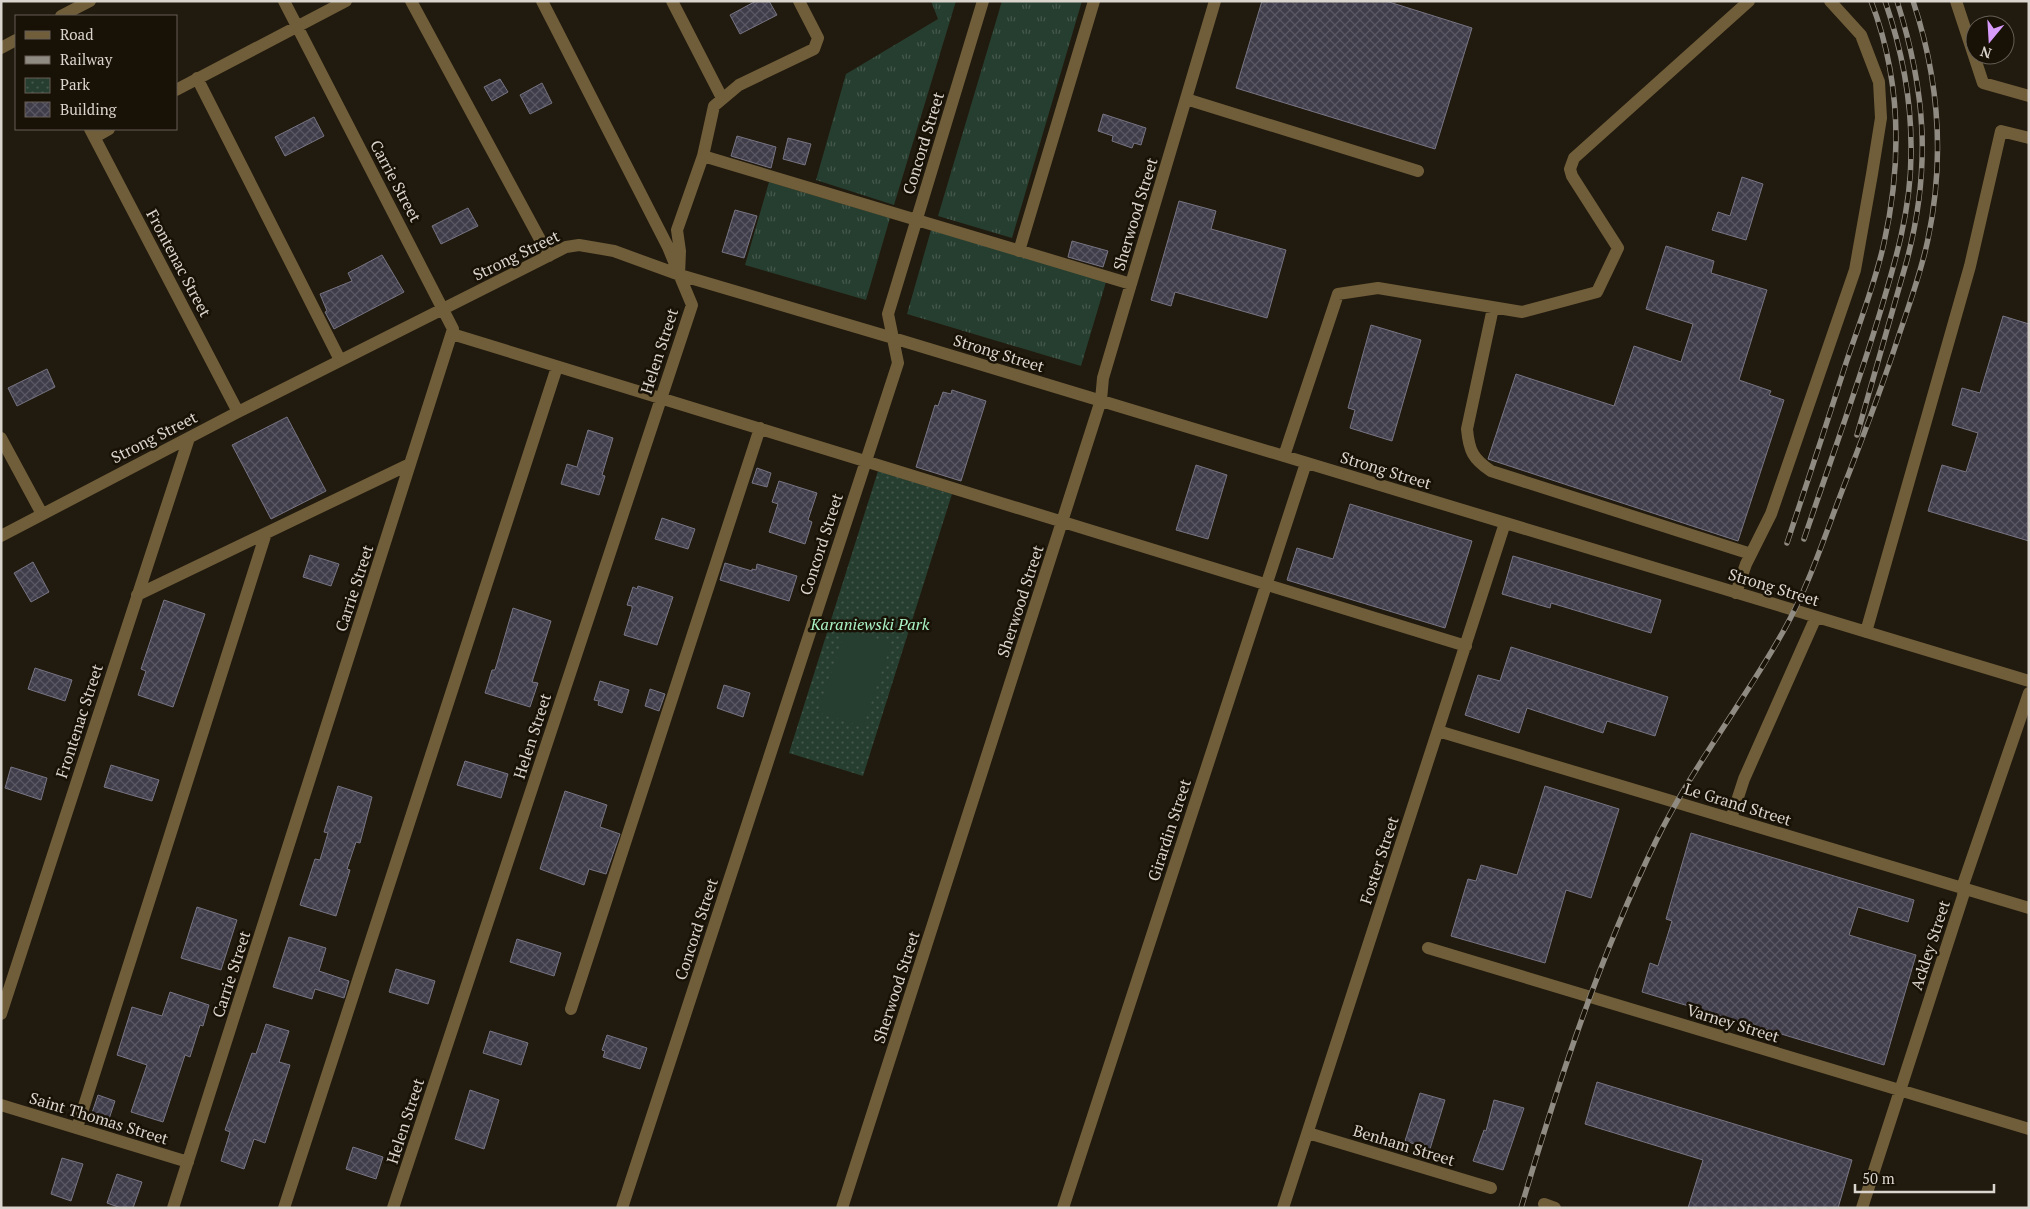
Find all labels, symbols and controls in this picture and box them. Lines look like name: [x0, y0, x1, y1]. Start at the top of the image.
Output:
legend: [15, 15, 178, 130]
north arrow: [1965, 15, 2015, 65]
text: Road: [60, 24, 93, 44]
text: N: [1977, 42, 1994, 64]
text: Railway: [60, 49, 113, 69]
text: Park: [60, 74, 90, 94]
street label: Concord Street: [897, 89, 949, 197]
text: Building: [60, 99, 118, 119]
street label: Carrie Street: [365, 136, 427, 226]
street label: Sherwood Street: [1107, 155, 1163, 273]
street label: Frontenac Street: [141, 205, 217, 321]
street label: Strong Street: [469, 224, 563, 285]
street label: Helen Street: [635, 305, 683, 397]
street label: Strong Street: [951, 329, 1047, 377]
street label: Strong Street: [107, 406, 201, 468]
street label: Strong Street: [1338, 446, 1434, 494]
street label: Concord Street: [794, 490, 848, 598]
street label: Carrie Street: [330, 542, 378, 634]
street label: Sherwood Street: [991, 542, 1049, 660]
street label: Strong Street: [1726, 563, 1822, 611]
park label: Karaniewski Park: [810, 613, 930, 635]
street label: Frontenac Street: [50, 661, 108, 781]
street label: Helen Street: [508, 690, 556, 782]
street label: Girardin Street: [1142, 776, 1196, 884]
street label: Le Grand Street: [1682, 777, 1794, 831]
street label: Foster Street: [1354, 813, 1404, 907]
street label: Concord Street: [669, 875, 723, 983]
street label: Ackley Street: [1905, 897, 1955, 993]
street label: Carrie Street: [207, 928, 255, 1020]
street label: Sherwood Street: [867, 928, 925, 1046]
street label: Varney Street: [1684, 998, 1782, 1048]
street label: Helen Street: [381, 1075, 429, 1167]
street label: Saint Thomas Street: [27, 1086, 171, 1150]
street label: Benham Street: [1350, 1119, 1458, 1171]
scale bar: [1855, 1162, 1994, 1194]
text: 50 m: [1862, 1168, 1895, 1188]

